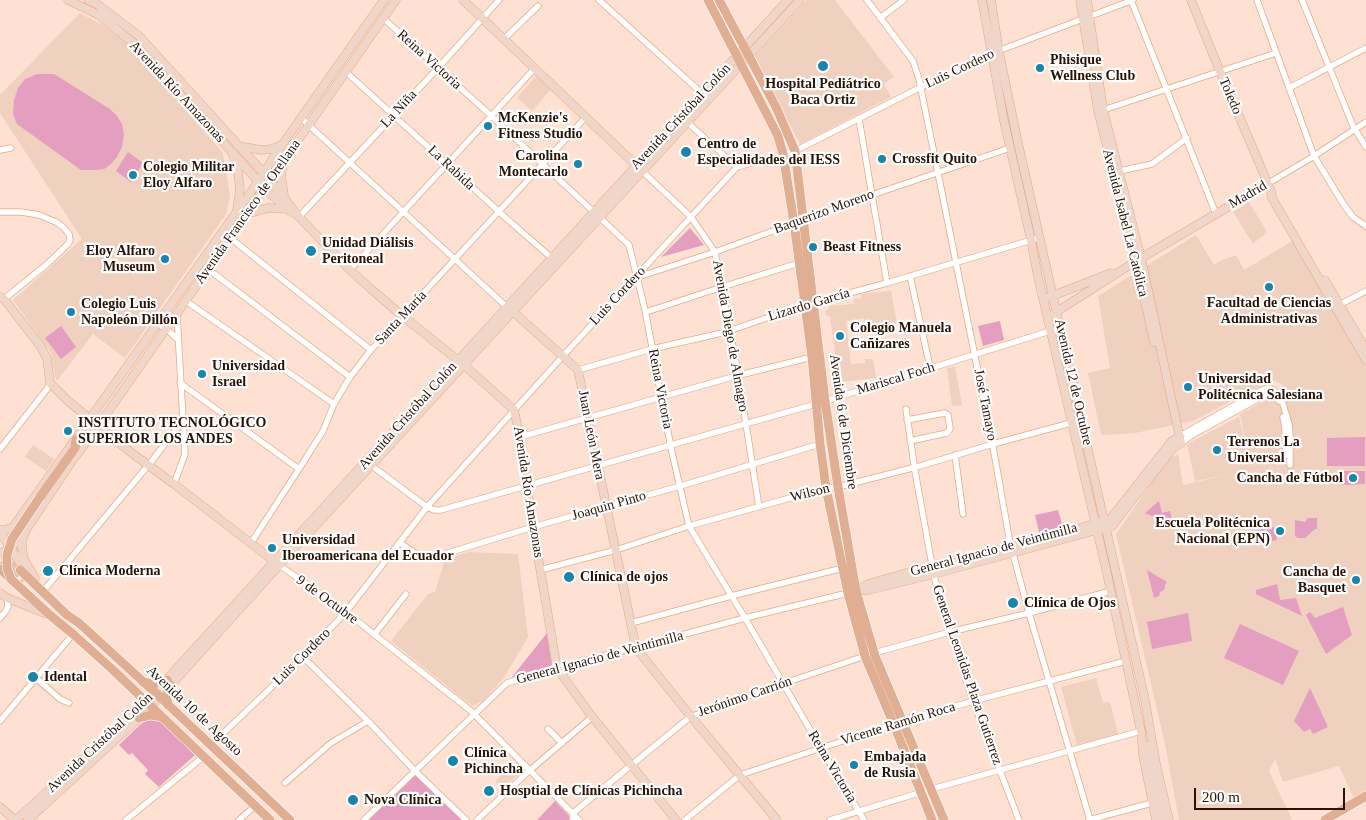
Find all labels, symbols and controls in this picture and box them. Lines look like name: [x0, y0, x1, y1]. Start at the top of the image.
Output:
street label: Reina Victoria: [393, 27, 465, 93]
street label: Avenida Río Amazonas: [126, 38, 228, 146]
street label: Luis Cordero: [923, 46, 997, 92]
place label: Phisique Wellness Club: [1050, 52, 1135, 84]
marker: Hospital Pediátrico Baca Ortiz: [816, 59, 830, 73]
street label: Avenida Cristóbal Colón: [627, 60, 735, 174]
marker: Phisique Wellness Club: [1034, 62, 1046, 74]
street label: Toledo: [1215, 75, 1245, 117]
place label: Hospital Pediátrico Baca Ortiz: [765, 76, 881, 108]
street label: La Niña: [377, 87, 421, 131]
place label: McKenzie's Fitness Studio: [498, 110, 582, 142]
marker: McKenzie's Fitness Studio: [482, 120, 494, 132]
street label: Avenida Francisco de Orellana: [192, 136, 304, 288]
place label: Centro de Especialidades del IESS: [697, 136, 840, 168]
street label: La Rabida: [424, 142, 478, 194]
marker: Centro de Especialidades del IESS: [679, 145, 693, 159]
street label: Avenida Isabel La Católica: [1098, 147, 1152, 299]
place label: Carolina Montecarlo: [499, 148, 568, 180]
place label: Crossfit Quito: [892, 151, 977, 167]
marker: Crossfit Quito: [876, 153, 888, 165]
marker: Carolina Montecarlo: [572, 158, 584, 170]
place label: Colegio Militar Eloy Alfaro: [143, 159, 234, 192]
marker: Colegio Militar Eloy Alfaro: [127, 169, 139, 181]
street label: Madrid: [1226, 177, 1270, 213]
street label: Baquerizo Moreno: [772, 186, 876, 238]
place label: Unidad Diálisis Peritoneal: [322, 235, 413, 268]
place label: Beast Fitness: [823, 239, 901, 255]
marker: Beast Fitness: [807, 241, 819, 253]
place label: Eloy Alfaro Museum: [86, 243, 155, 276]
marker: Unidad Diálisis Peritoneal: [304, 244, 318, 258]
marker: Eloy Alfaro Museum: [159, 253, 171, 265]
street label: Avenida Diego de Almagro: [708, 259, 752, 413]
street label: Luis Cordero: [587, 263, 649, 329]
marker: Facultad de Ciencias Administrativas: [1263, 281, 1275, 293]
street label: Lizardo García: [766, 285, 852, 325]
street label: Santa María: [372, 287, 430, 349]
place label: Facultad de Ciencias Administrativas: [1207, 295, 1331, 328]
place label: Colegio Luis Napoleón Dillón: [81, 296, 178, 328]
marker: Colegio Luis Napoleón Dillón: [65, 306, 77, 318]
street label: Avenida 12 de Octubre: [1050, 317, 1096, 447]
place label: Colegio Manuela Cañizares: [850, 320, 951, 352]
marker: Colegio Manuela Cañizares: [834, 330, 846, 342]
street label: Reina Victoria: [644, 348, 676, 430]
street label: Avenida 6 de Diciembre: [825, 353, 861, 491]
place label: Universidad Israel: [212, 358, 285, 391]
street label: Avenida Cristóbal Colón: [355, 359, 461, 473]
street label: Mariscal Foch: [855, 359, 937, 399]
marker: Universidad Israel: [196, 368, 208, 380]
street label: José Tamayo: [970, 368, 1000, 442]
place label: Universidad Politécnica Salesiana: [1198, 371, 1323, 404]
marker: Universidad Politécnica Salesiana: [1182, 381, 1194, 393]
street label: Juan León Mera: [574, 389, 608, 481]
place label: INSTITUTO TECNOLÓGICO SUPERIOR LOS ANDES: [78, 415, 266, 448]
marker: INSTITUTO TECNOLÓGICO SUPERIOR LOS ANDES: [62, 425, 74, 437]
street label: Avenida Río Amazonas: [509, 425, 547, 559]
place label: Terrenos La Universal: [1227, 434, 1300, 467]
marker: Terrenos La Universal: [1211, 444, 1223, 456]
place label: Cancha de Fútbol: [1236, 470, 1343, 486]
marker: Cancha de Fútbol: [1347, 472, 1359, 484]
street label: Wilson: [789, 480, 831, 506]
street label: Joaquin Pinto: [570, 487, 648, 525]
place label: Escuela Politécnica Nacional (EPN): [1155, 515, 1270, 548]
street label: General Ignacio de Veintimilla: [909, 520, 1079, 580]
marker: Escuela Politécnica Nacional (EPN): [1274, 525, 1286, 537]
place label: Universidad Iberoamericana del Ecuador: [282, 532, 454, 564]
marker: Universidad Iberoamericana del Ecuador: [266, 542, 278, 554]
place label: Clínica Moderna: [59, 563, 160, 579]
marker: Clínica Moderna: [41, 564, 55, 578]
place label: Cancha de Basquet: [1283, 564, 1346, 596]
place label: Clínica de ojos: [580, 569, 668, 585]
marker: Clínica de ojos: [562, 570, 576, 584]
street label: 9 de Octubre: [293, 572, 361, 628]
marker: Cancha de Basquet: [1350, 574, 1362, 586]
street label: General Leonidas Plaza Gutierrez: [928, 583, 1006, 767]
place label: Clínica de Ojos: [1024, 595, 1116, 611]
marker: Clínica de Ojos: [1006, 596, 1020, 610]
street label: Luis Cordero: [270, 625, 334, 689]
street label: General Ignacio de Veintimilla: [515, 628, 685, 688]
street label: Avenida 10 de Agosto: [143, 662, 245, 760]
place label: Idental: [44, 669, 87, 685]
marker: Idental: [26, 670, 40, 684]
street label: Jerónimo Carrión: [696, 673, 794, 721]
street label: Avenida Cristóbal Colón: [43, 689, 157, 797]
street label: Vicente Ramón Roca: [839, 699, 957, 749]
street label: Reina Victoria: [804, 728, 860, 806]
place label: Clínica Pichincha: [464, 745, 523, 778]
place label: Embajada de Rusia: [864, 749, 926, 782]
marker: Clínica Pichincha: [446, 754, 460, 768]
marker: Embajada de Rusia: [848, 759, 860, 771]
scale bar: [1196, 778, 1347, 810]
place label: Hosptial de Clínicas Pichincha: [500, 783, 682, 799]
marker: Hosptial de Clínicas Pichincha: [482, 784, 496, 798]
text: 200 m: [1202, 789, 1240, 805]
place label: Nova Clínica: [364, 792, 441, 808]
marker: Nova Clínica: [346, 793, 360, 807]

